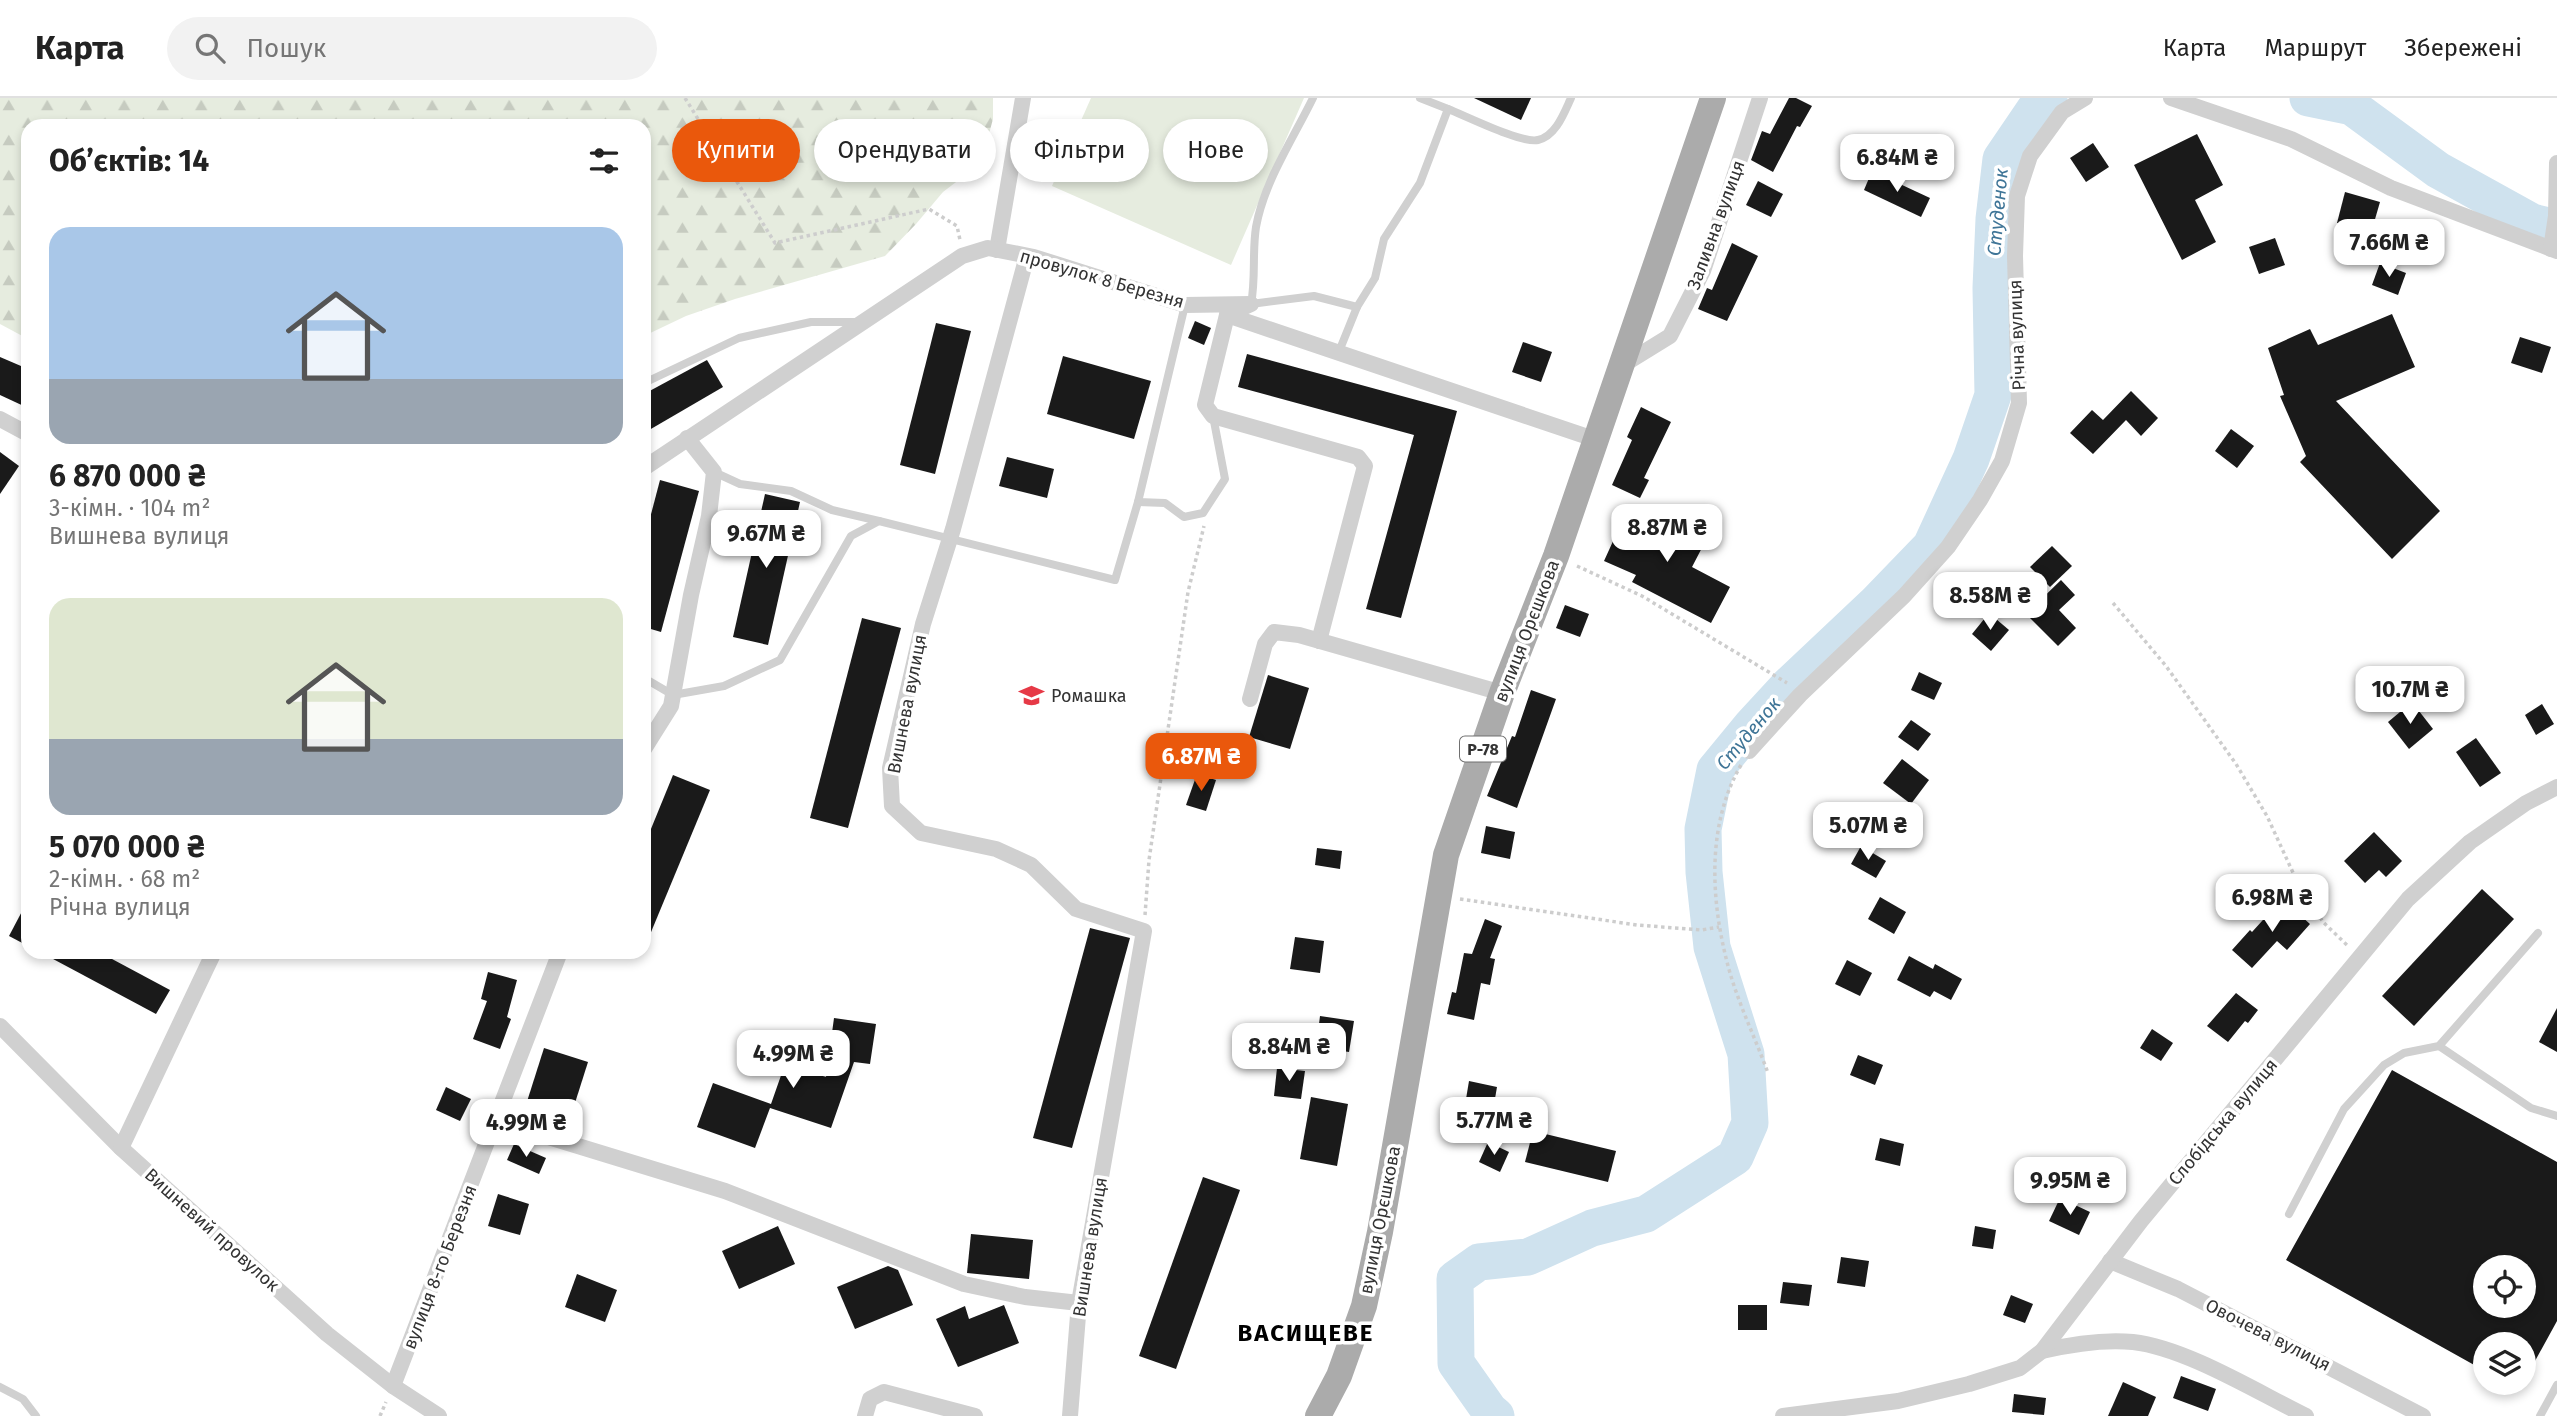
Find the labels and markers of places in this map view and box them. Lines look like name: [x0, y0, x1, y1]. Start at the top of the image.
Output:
pin: 6.84M ₴: [1832, 134, 1962, 194]
pin: 7.66M ₴: [2324, 220, 2454, 279]
pin: 8.87M ₴: [1602, 504, 1732, 564]
pin: 9.67M ₴: [701, 510, 831, 570]
pin: 8.58M ₴: [1925, 573, 2055, 632]
pin: 10.7M ₴: [2345, 666, 2475, 726]
school or university icon: Ромашка: [1017, 682, 1045, 710]
place label: Ромашка: [1051, 685, 1127, 707]
pin: 6.87M ₴: [1136, 734, 1266, 793]
pin: 5.07M ₴: [1803, 802, 1933, 862]
pin: 6.98M ₴: [2207, 874, 2337, 934]
pin: 8.84M ₴: [1224, 1024, 1354, 1083]
pin: 4.99M ₴: [728, 1030, 858, 1090]
pin: 5.77M ₴: [1429, 1098, 1559, 1157]
pin: 4.99M ₴: [461, 1100, 591, 1159]
pin: 9.95M ₴: [2005, 1158, 2135, 1217]

